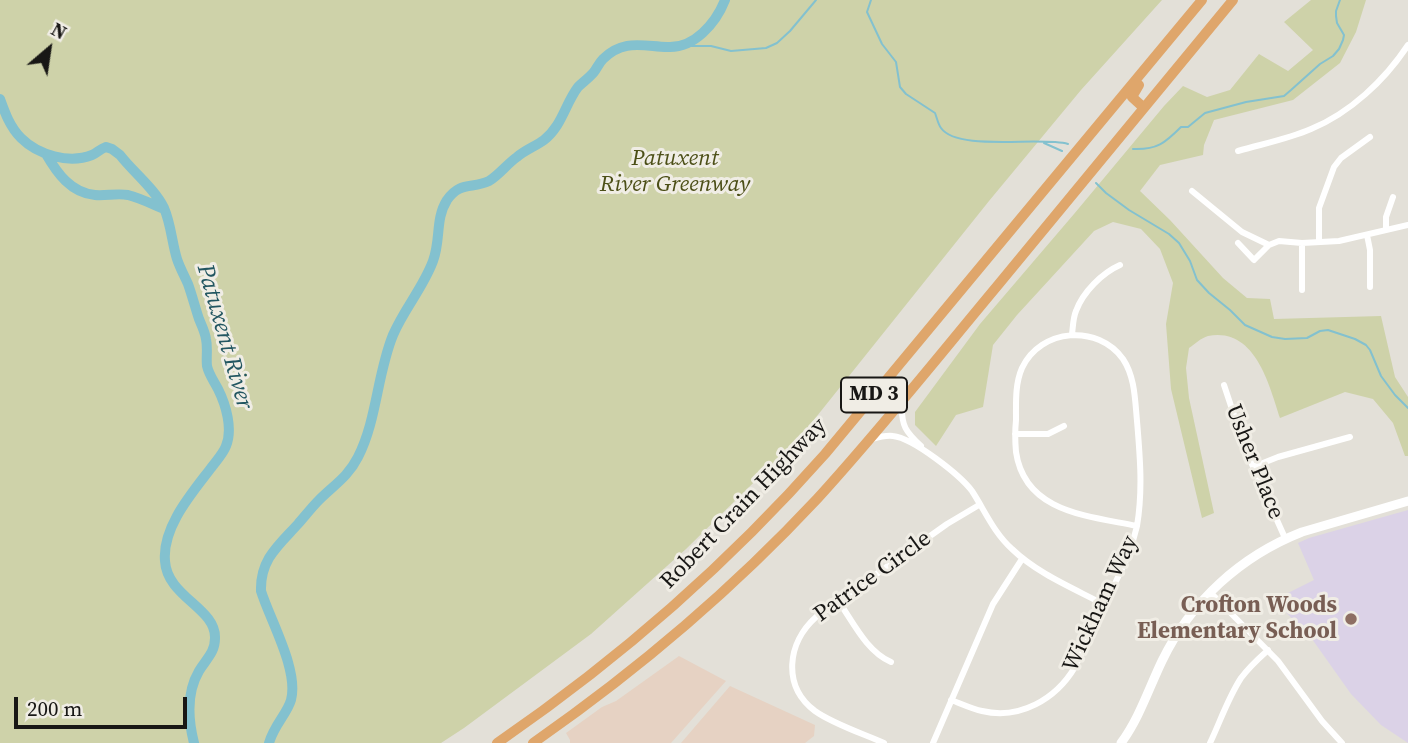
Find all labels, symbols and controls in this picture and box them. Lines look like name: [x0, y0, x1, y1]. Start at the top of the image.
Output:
north arrow: [14, 14, 84, 84]
text: N: [47, 16, 72, 45]
park label: Patuxent River Greenway: [600, 145, 750, 199]
water label: Patuxent River: [190, 261, 258, 413]
road number: MD 3: [841, 378, 907, 412]
street label: Usher Place: [1219, 401, 1289, 523]
street label: Robert Crain Highway: [655, 413, 833, 595]
street label: Patrice Circle: [809, 525, 937, 629]
street label: Wickham Way: [1057, 531, 1145, 677]
place label: Crofton Woods Elementary School: [1137, 592, 1337, 646]
marker: Crofton Woods Elementary School: [1343, 611, 1359, 627]
scale bar: [18, 684, 191, 728]
text: 200 m: [27, 694, 82, 723]

